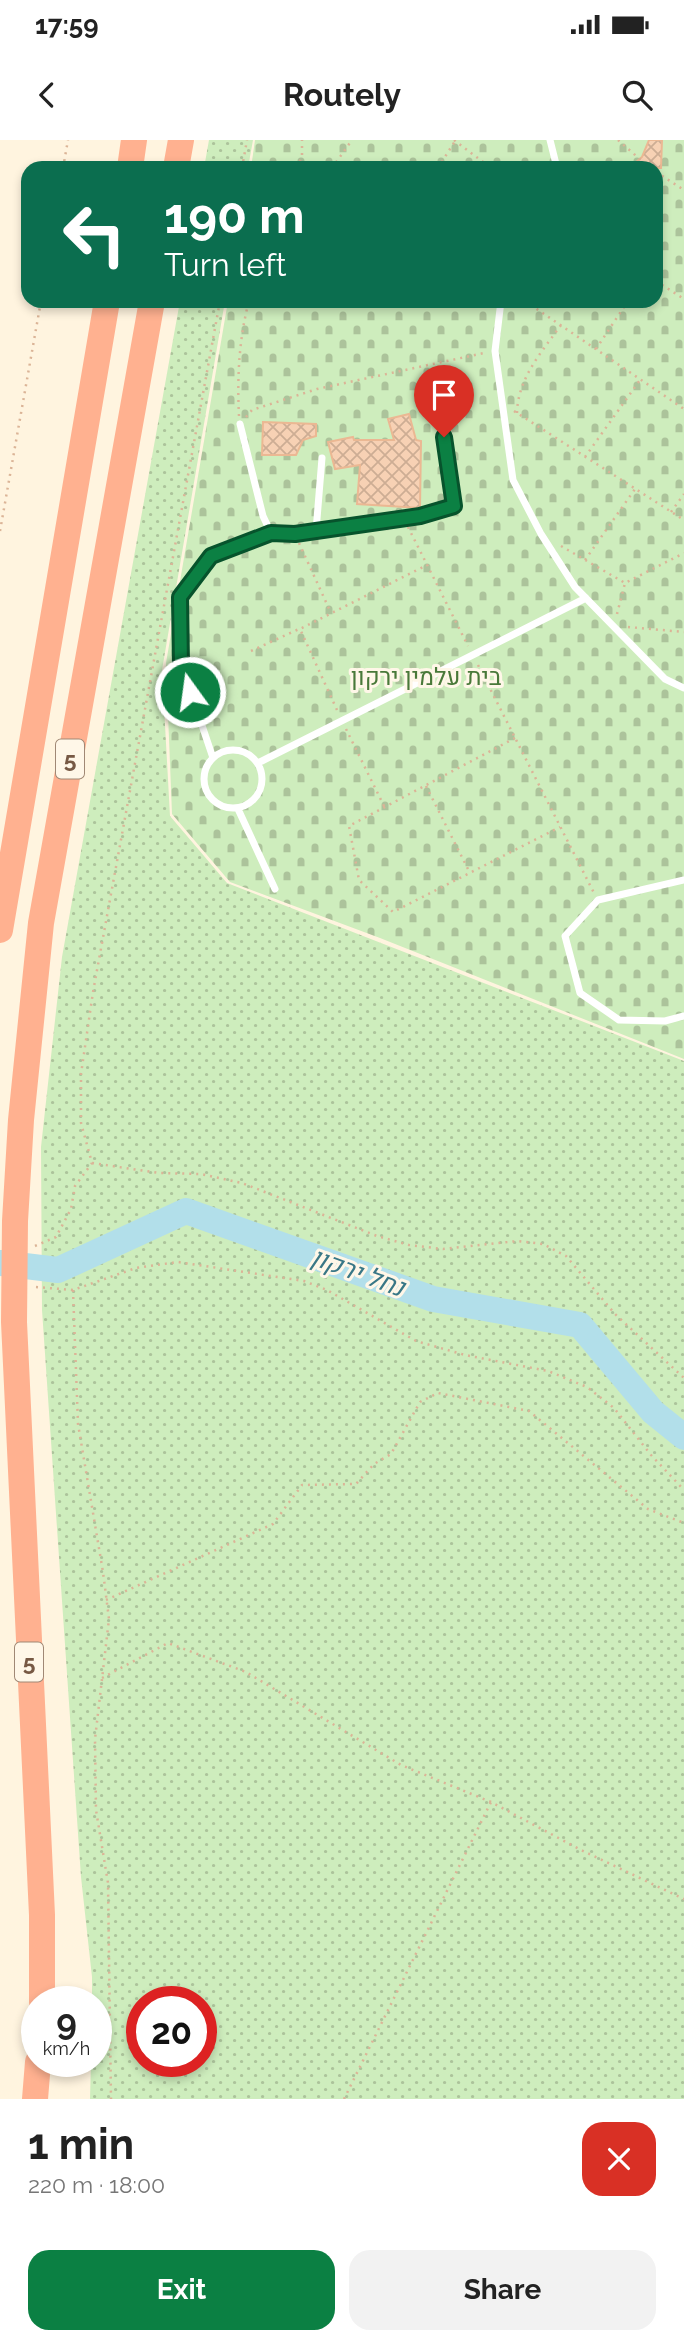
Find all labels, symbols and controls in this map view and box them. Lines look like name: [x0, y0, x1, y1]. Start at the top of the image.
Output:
text: 17:59: [35, 10, 99, 40]
icon: back: [28, 76, 66, 114]
text: Routely: [283, 76, 401, 113]
icon: search: [618, 76, 656, 114]
text: 190 m: [164, 187, 305, 244]
icon: left: [49, 189, 140, 280]
text: Turn left: [164, 246, 286, 283]
pin: [414, 365, 474, 437]
icon: arrive: [425, 376, 463, 414]
position arrow: [153, 655, 227, 729]
park label: בית עלמין ירקון: [351, 662, 502, 691]
road number: 5: [56, 740, 84, 778]
water label: נחל ירקון: [307, 1241, 410, 1303]
road number: 5: [15, 1642, 43, 1681]
speed limit sign: 20: [126, 1986, 217, 2077]
text: 9: [56, 2002, 77, 2043]
text: km/h: [43, 2038, 90, 2059]
text: 1 min: [28, 2120, 134, 2169]
button: close: [582, 2122, 656, 2196]
text: 220 m · 18:00: [28, 2171, 165, 2198]
button: Exit: [28, 2250, 335, 2330]
button: Share: [349, 2250, 656, 2330]

